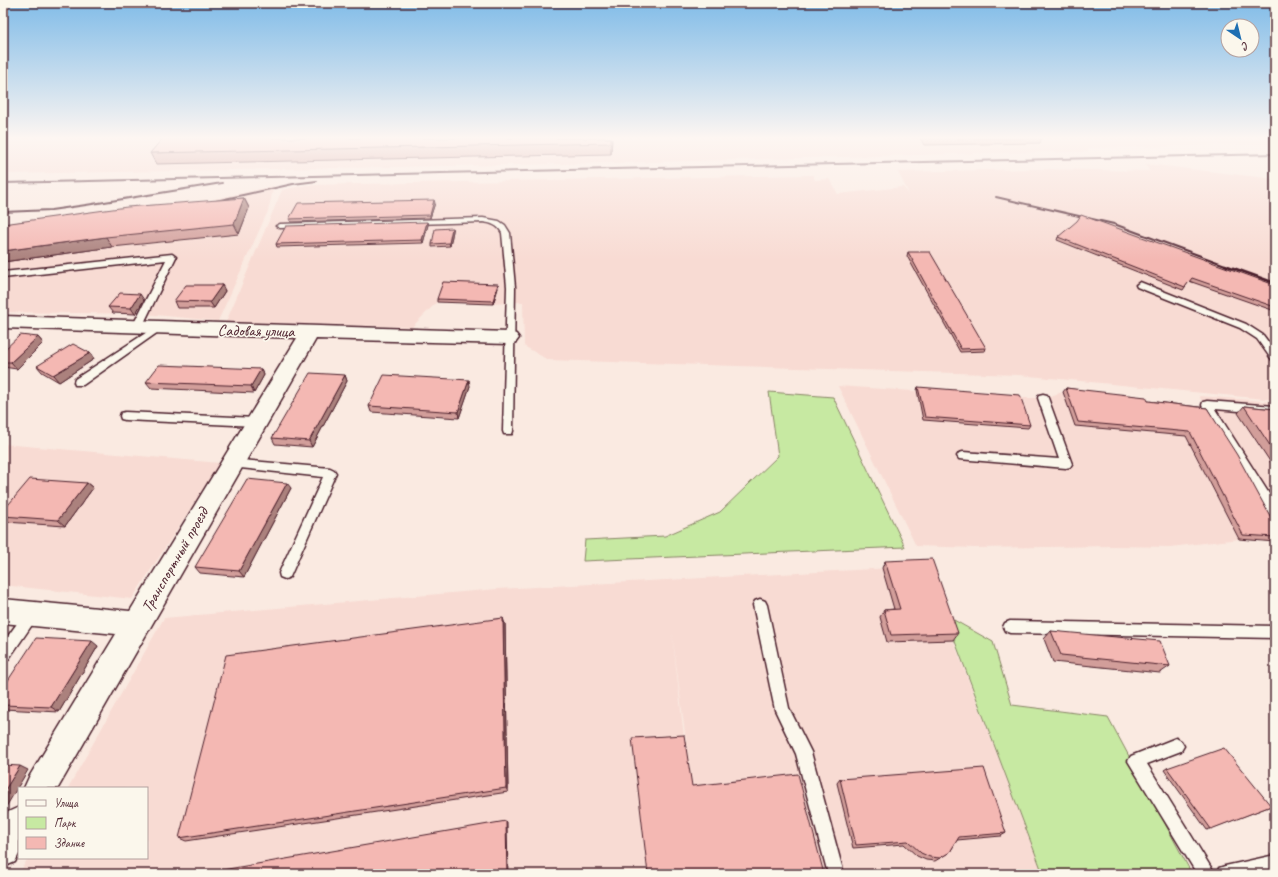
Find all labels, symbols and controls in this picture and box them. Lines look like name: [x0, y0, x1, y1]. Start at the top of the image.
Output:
north arrow: [1220, 18, 1260, 58]
text: С: [1238, 39, 1252, 54]
street label: Садовая улица: [217, 320, 296, 342]
street label: Транспортный проезд: [137, 503, 214, 616]
legend: [18, 787, 148, 859]
text: Улица: [54, 795, 79, 811]
text: Парк: [54, 815, 77, 831]
text: Здание: [54, 835, 85, 851]

